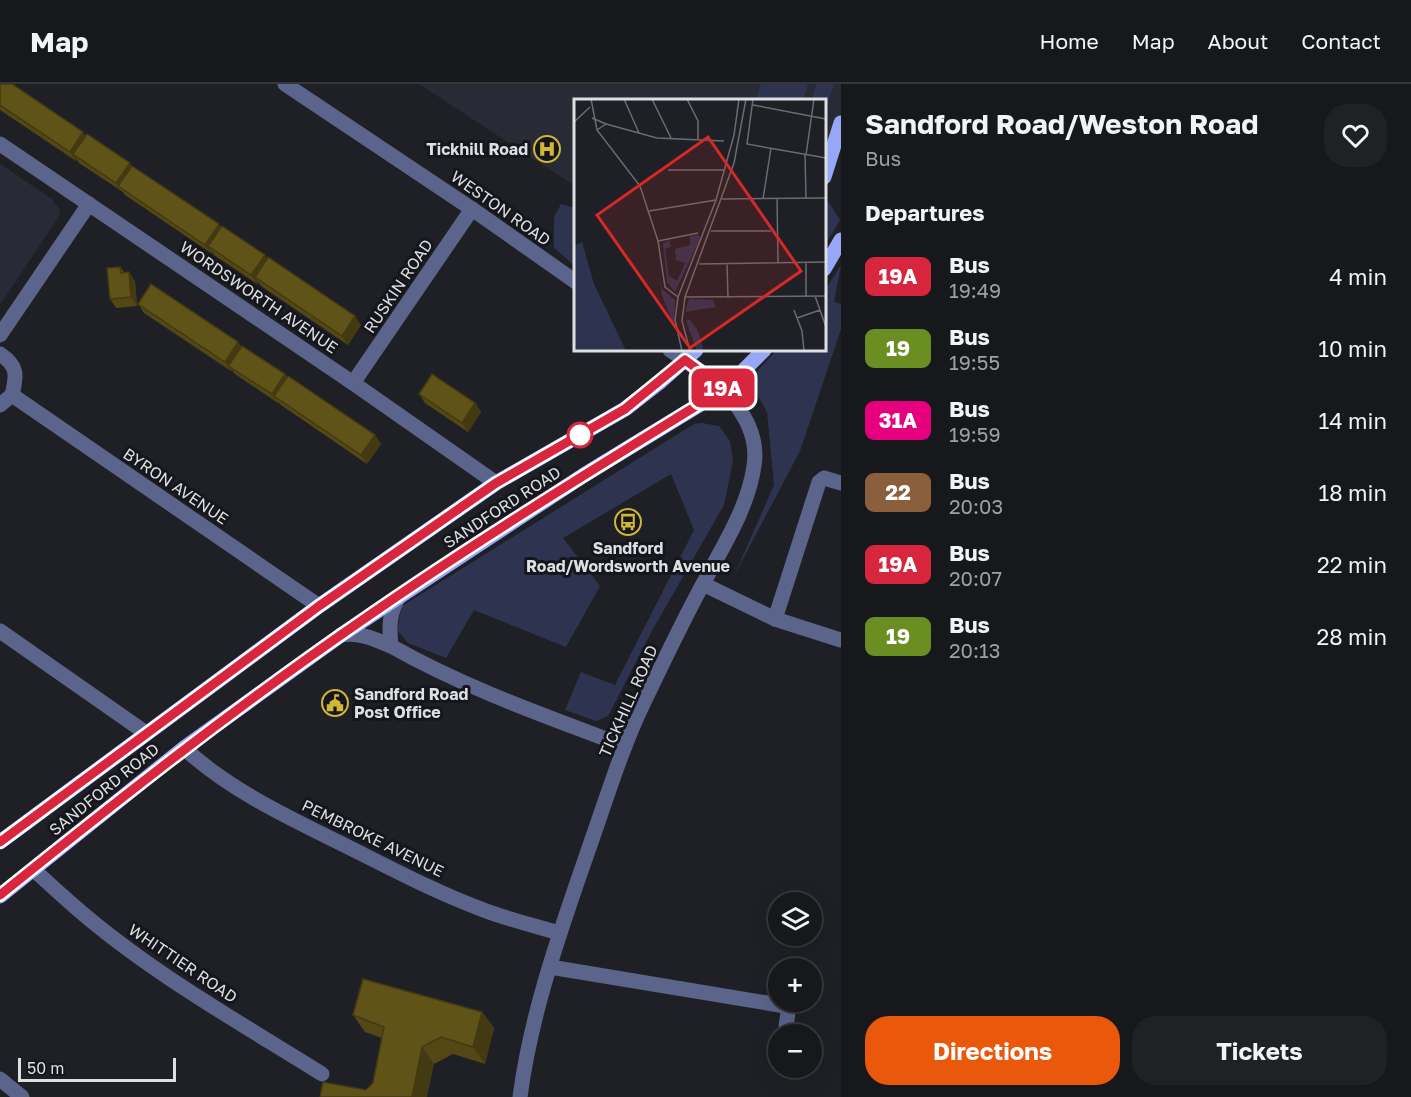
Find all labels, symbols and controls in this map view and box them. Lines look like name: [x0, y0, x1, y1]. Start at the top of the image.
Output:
text: Map: [30, 25, 88, 58]
text: Home: [1039, 28, 1099, 54]
text: Map: [1132, 28, 1175, 54]
text: About: [1208, 28, 1268, 54]
text: Contact: [1301, 28, 1381, 54]
inset map: [574, 99, 826, 351]
button: heart: [1324, 104, 1387, 167]
text: Sandford Road/Weston Road: [865, 107, 1258, 140]
hospital icon: Tickhill Road: [532, 134, 562, 164]
place label: Tickhill Road: [426, 139, 528, 159]
text: Bus: [865, 146, 901, 170]
street label: WESTON ROAD: [447, 166, 555, 250]
text: Departures: [865, 199, 984, 226]
street label: RUSKIN ROAD: [359, 235, 437, 337]
street label: WORDSWORTH AVENUE: [176, 237, 342, 357]
text: Bus: [949, 251, 990, 278]
text: 19A: [878, 263, 918, 289]
text: 4 min: [1329, 263, 1387, 290]
text: 19:49: [949, 278, 1001, 302]
text: Bus: [949, 323, 990, 350]
text: 19: [886, 335, 910, 361]
text: 10 min: [1318, 335, 1387, 362]
text: 19:55: [949, 350, 1000, 374]
line badge: 19A: [688, 368, 758, 408]
text: 19A: [703, 375, 743, 401]
text: Bus: [949, 395, 990, 422]
text: 31A: [879, 407, 917, 433]
text: 14 min: [1319, 407, 1387, 434]
unlabelled marker: [567, 422, 593, 448]
text: 19:59: [949, 422, 1001, 446]
street label: BYRON AVENUE: [120, 443, 232, 529]
street label: SANDFORD ROAD: [440, 462, 564, 552]
text: Bus: [949, 467, 990, 494]
text: 22: [885, 479, 911, 505]
text: 18 min: [1319, 479, 1387, 506]
text: 20:03: [949, 494, 1003, 518]
bus stop icon: Sandford Road/Wordsworth Avenue: [613, 507, 643, 537]
place label: Sandford Road/Wordsworth Avenue: [526, 538, 730, 576]
text: Bus: [949, 539, 990, 566]
text: 19A: [878, 551, 918, 577]
text: 22 min: [1317, 551, 1387, 578]
text: 20:07: [949, 566, 1002, 590]
text: Bus: [949, 611, 990, 638]
text: 19: [886, 623, 910, 649]
text: 28 min: [1316, 623, 1387, 650]
text: 20:13: [949, 638, 1000, 662]
street label: TICKHILL ROAD: [594, 642, 662, 760]
place label: Sandford Road Post Office: [354, 684, 468, 722]
public building icon: Sandford Road Post Office: [320, 688, 350, 718]
street label: SANDFORD ROAD: [45, 738, 163, 840]
street label: PEMBROKE AVENUE: [299, 795, 447, 881]
map controls: [768, 892, 822, 1078]
button: layers: [768, 892, 822, 946]
street label: WHITTIER ROAD: [125, 919, 241, 1007]
button: +: [768, 958, 822, 1012]
button: Directions: [865, 1016, 1120, 1085]
button: Tickets: [1132, 1016, 1387, 1085]
button: −: [768, 1024, 822, 1078]
scale bar: [18, 1055, 176, 1082]
text: 50 m: [27, 1058, 64, 1078]

